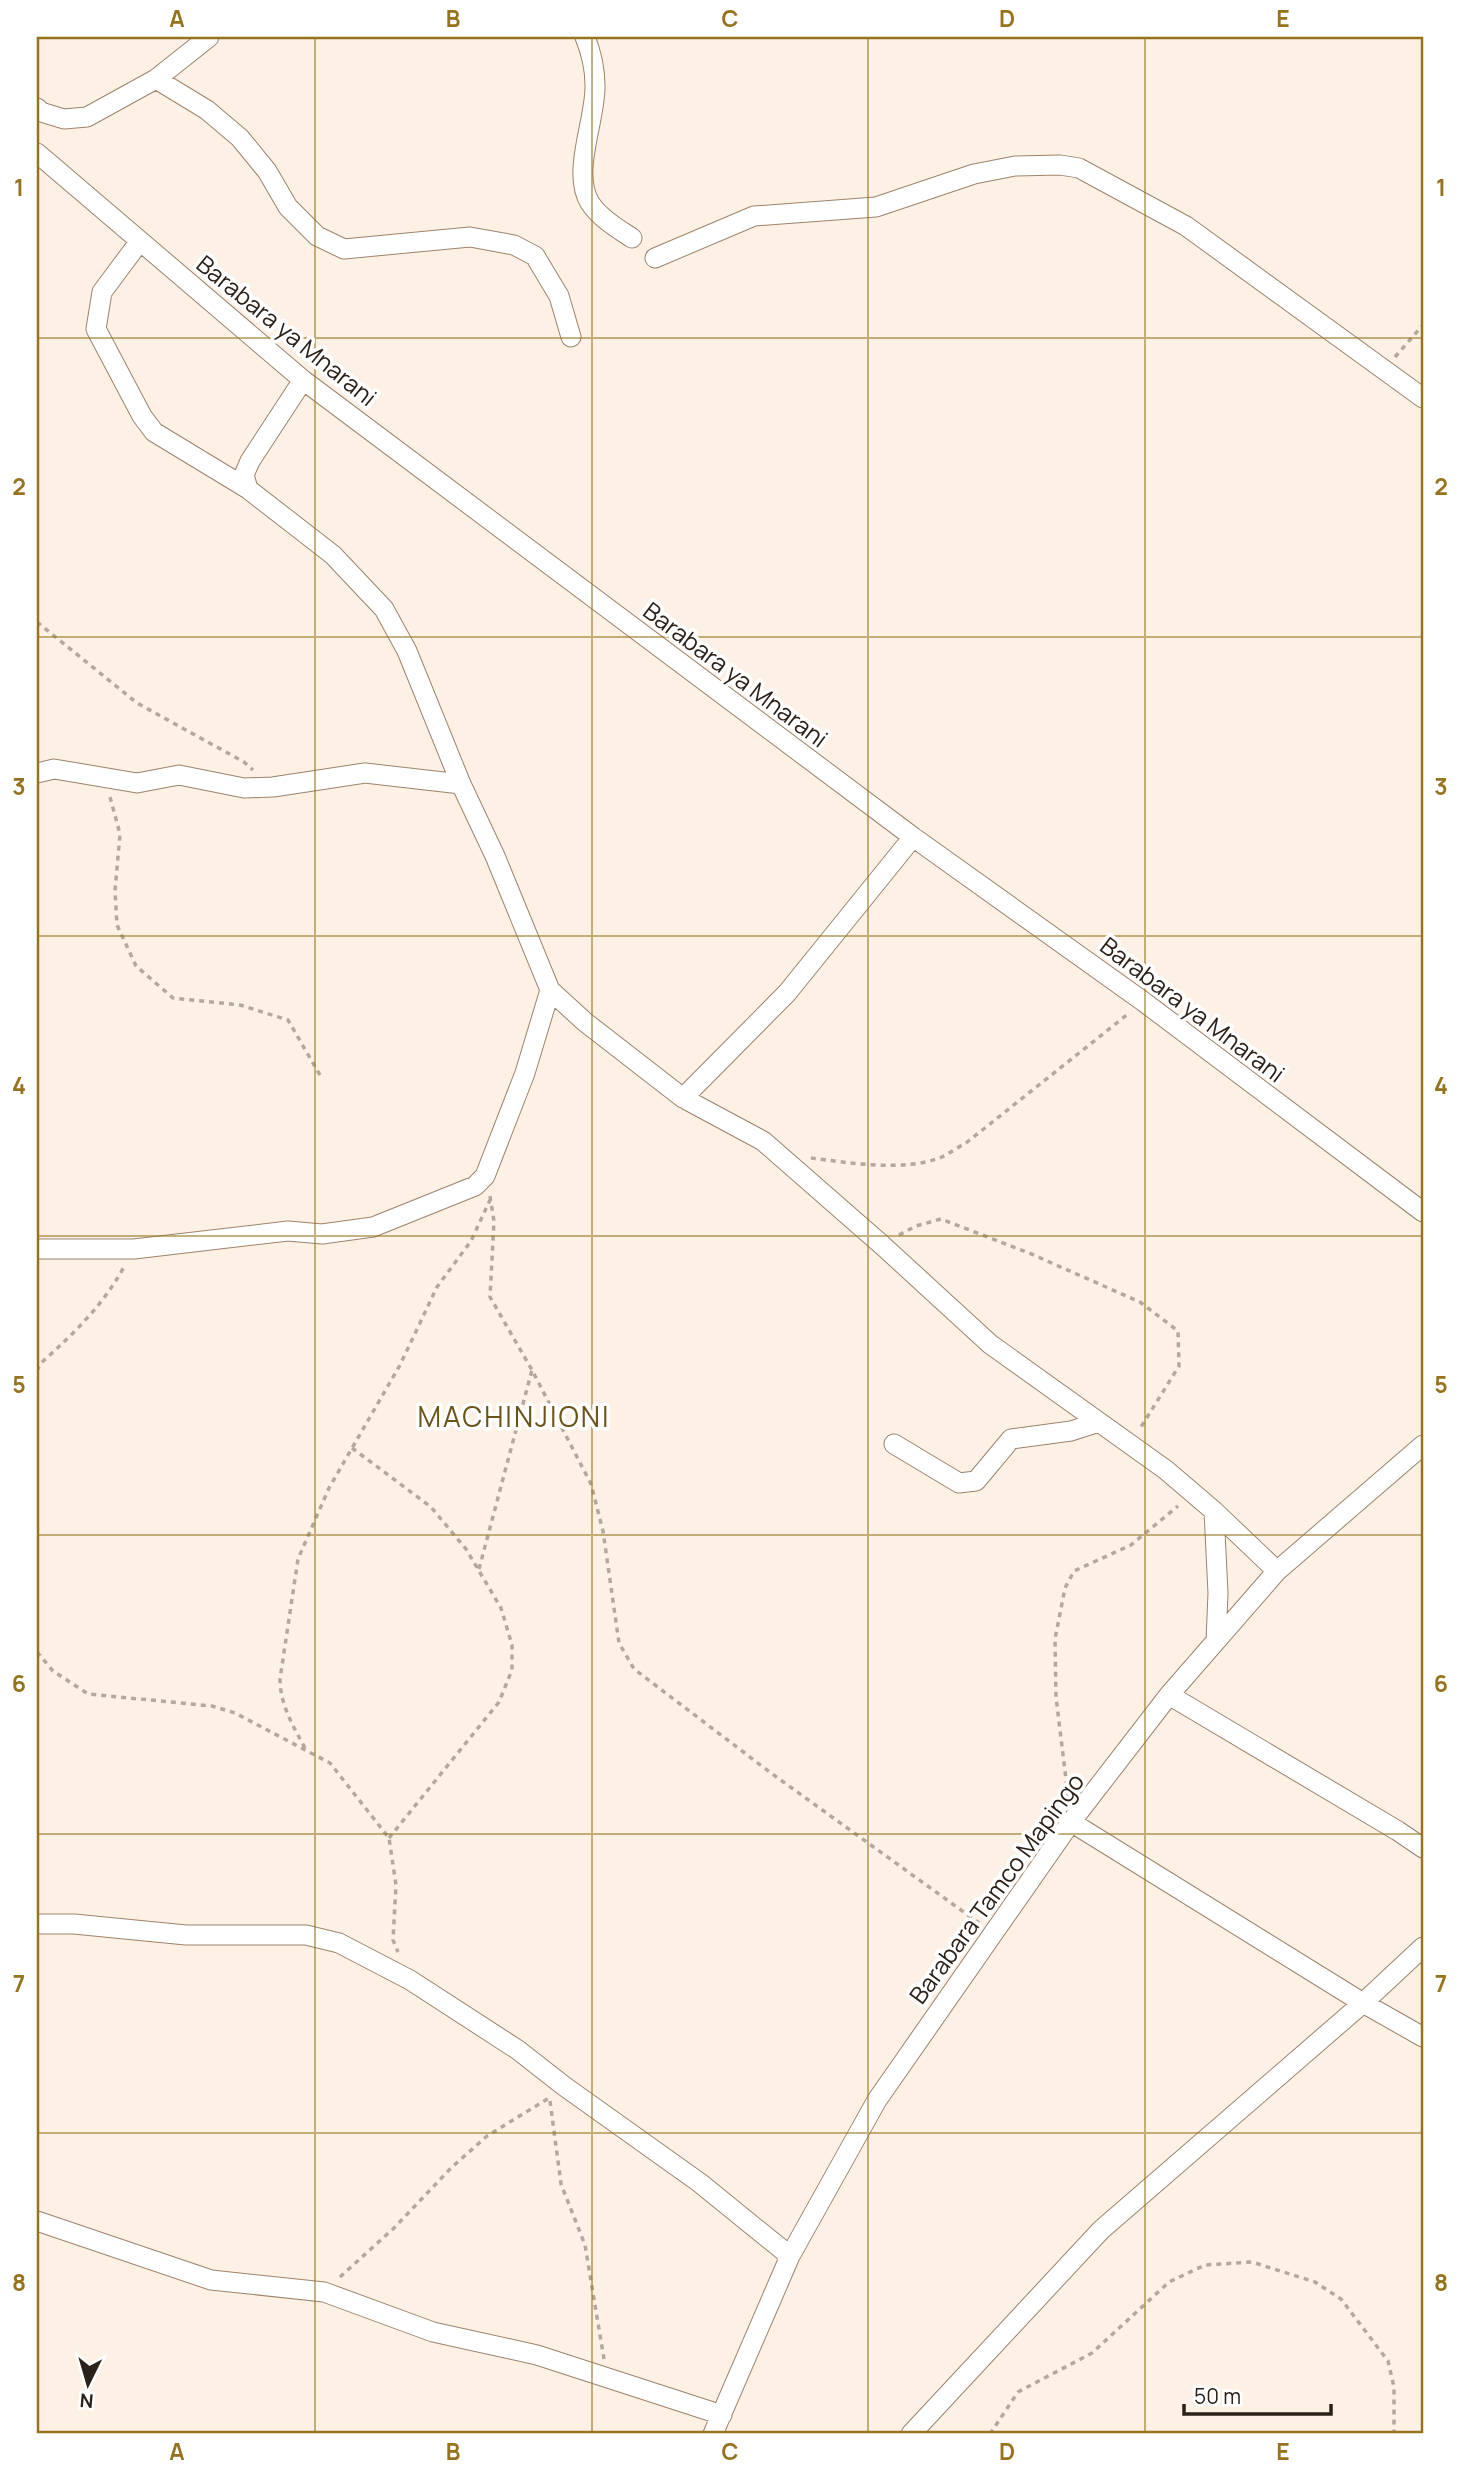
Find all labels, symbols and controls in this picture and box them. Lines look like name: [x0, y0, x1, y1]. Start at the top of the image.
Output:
text: A: [169, 2, 185, 34]
text: B: [446, 2, 460, 34]
text: C: [722, 2, 739, 34]
text: D: [999, 2, 1015, 34]
text: E: [1276, 2, 1290, 34]
text: 1: [14, 171, 24, 203]
text: 1: [1436, 171, 1446, 203]
street label: Barabara ya Mnarani: [190, 247, 384, 413]
text: 2: [12, 470, 26, 502]
text: 2: [1434, 470, 1448, 502]
street label: Barabara ya Mnarani: [637, 594, 835, 754]
text: 3: [12, 770, 26, 802]
text: 3: [1434, 770, 1448, 802]
street label: Barabara ya Mnarani: [1094, 929, 1292, 1089]
text: 4: [12, 1069, 26, 1101]
text: 4: [1434, 1069, 1448, 1101]
text: 5: [12, 1368, 26, 1400]
text: 5: [1434, 1368, 1448, 1400]
district label: MACHINJIONI: [417, 1397, 611, 1435]
text: 6: [12, 1667, 26, 1699]
text: 6: [1434, 1667, 1448, 1699]
street label: Barabara Tamco Mapingo: [901, 1766, 1091, 2010]
text: 7: [13, 1967, 25, 1999]
text: 7: [1435, 1967, 1447, 1999]
text: 8: [12, 2266, 26, 2298]
text: 8: [1434, 2266, 1448, 2298]
north arrow: [52, 2348, 122, 2418]
scale bar: [1184, 2373, 1330, 2417]
text: 50 m: [1194, 2382, 1241, 2410]
text: N: [79, 2387, 94, 2414]
text: A: [169, 2435, 185, 2467]
text: B: [446, 2435, 460, 2467]
text: C: [722, 2435, 739, 2467]
text: D: [999, 2435, 1015, 2467]
text: E: [1276, 2435, 1290, 2467]

